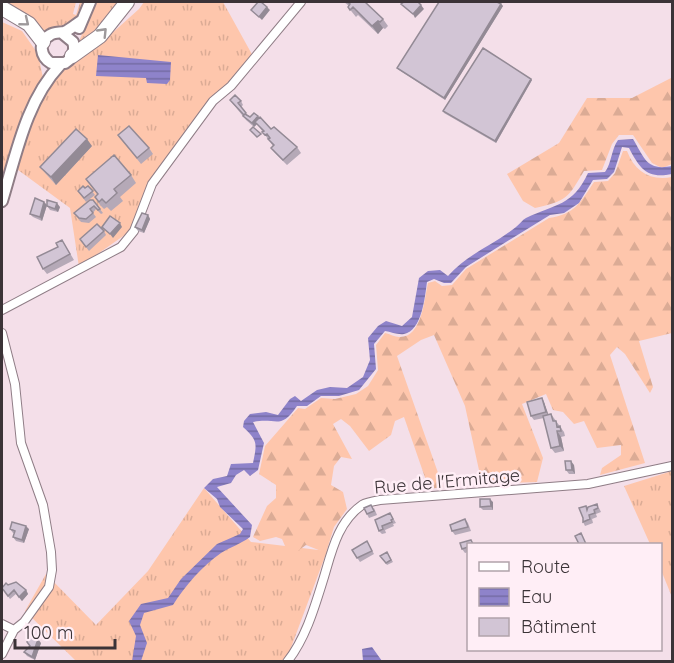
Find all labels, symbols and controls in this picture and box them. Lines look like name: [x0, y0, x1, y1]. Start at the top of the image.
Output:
one-way arrow: [18, 14, 29, 25]
one-way arrow: [96, 29, 107, 39]
street label: Rue de l'Ermitage: [373, 463, 521, 499]
legend: [467, 543, 662, 651]
text: Route: [521, 555, 570, 578]
text: Eau: [521, 585, 552, 608]
scale bar: [15, 612, 116, 650]
text: Bâtiment: [521, 615, 597, 638]
text: 100 m: [24, 621, 73, 644]

